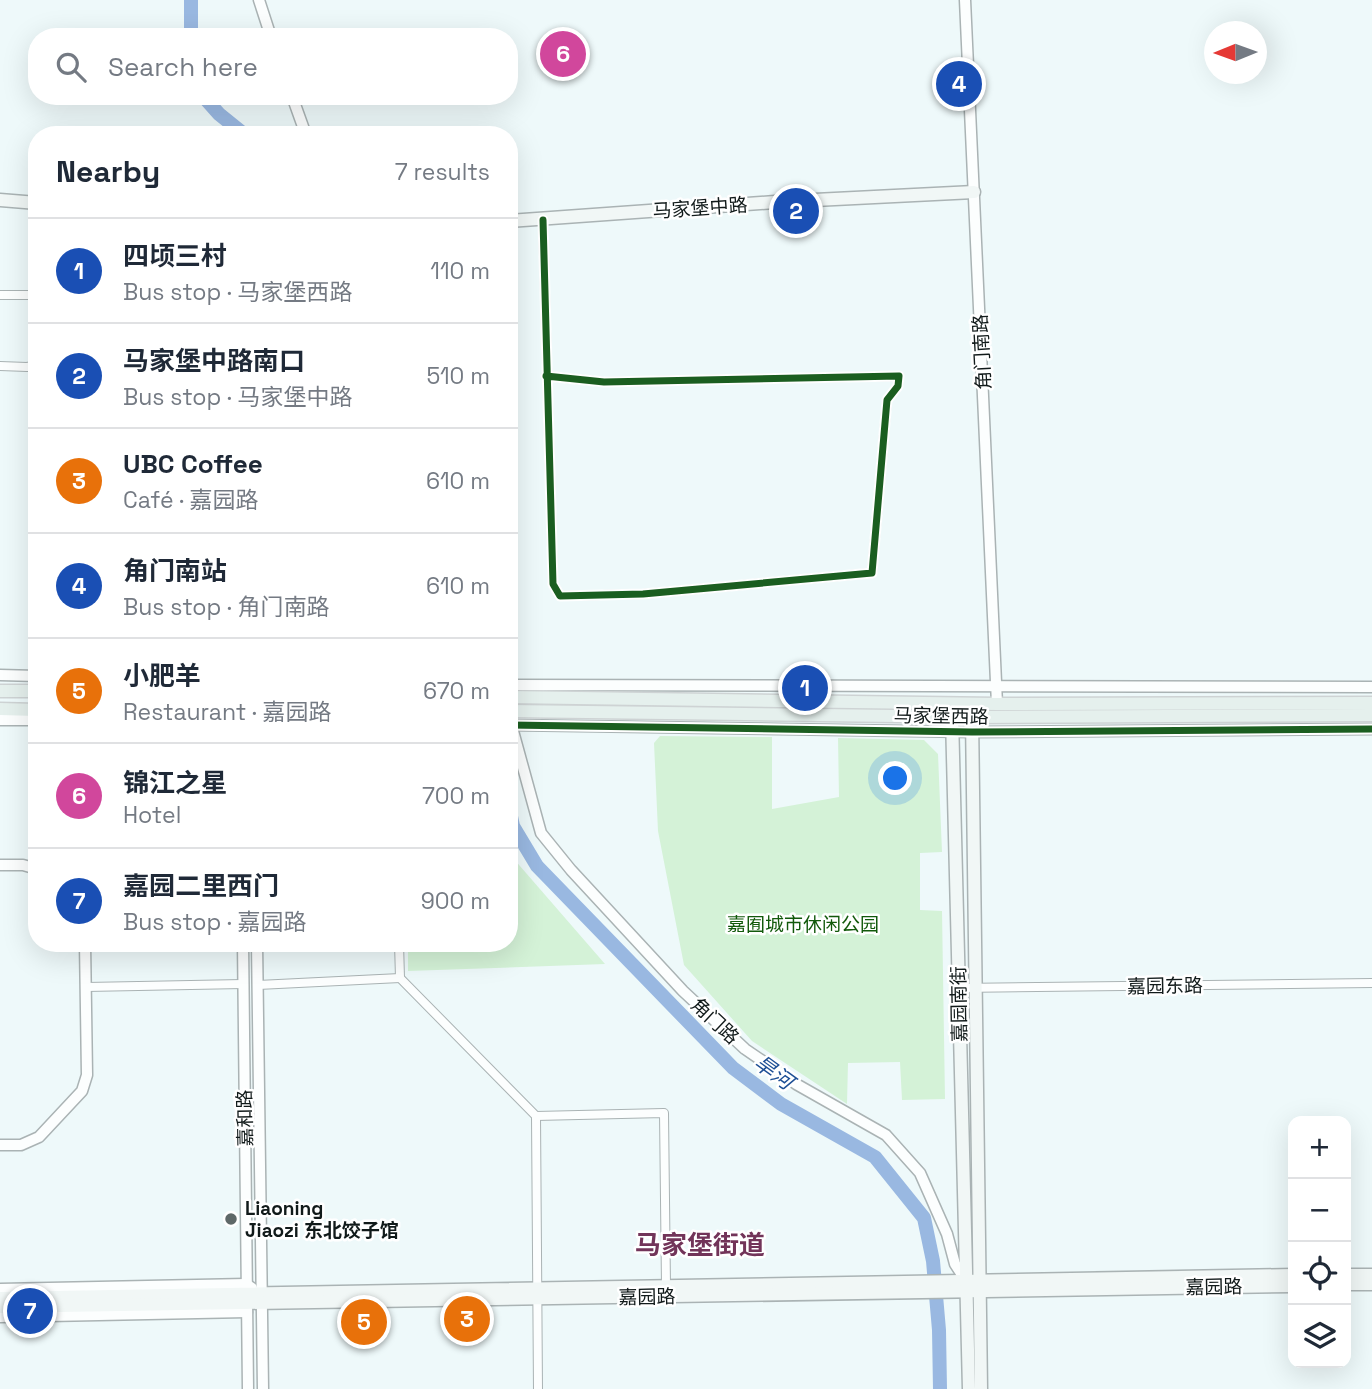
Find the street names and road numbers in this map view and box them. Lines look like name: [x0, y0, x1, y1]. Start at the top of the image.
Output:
street label: 马家堡中路: [652, 192, 748, 224]
street label: 角门南路: [968, 313, 996, 391]
street label: 马家堡西路: [893, 703, 989, 729]
street label: 嘉园南街: [946, 966, 972, 1042]
street label: 嘉园东路: [1127, 973, 1203, 999]
street label: 角门路: [686, 992, 744, 1050]
street label: 嘉和路: [232, 1089, 258, 1147]
street label: 嘉园路: [1185, 1274, 1243, 1300]
street label: 嘉园路: [618, 1284, 676, 1310]

